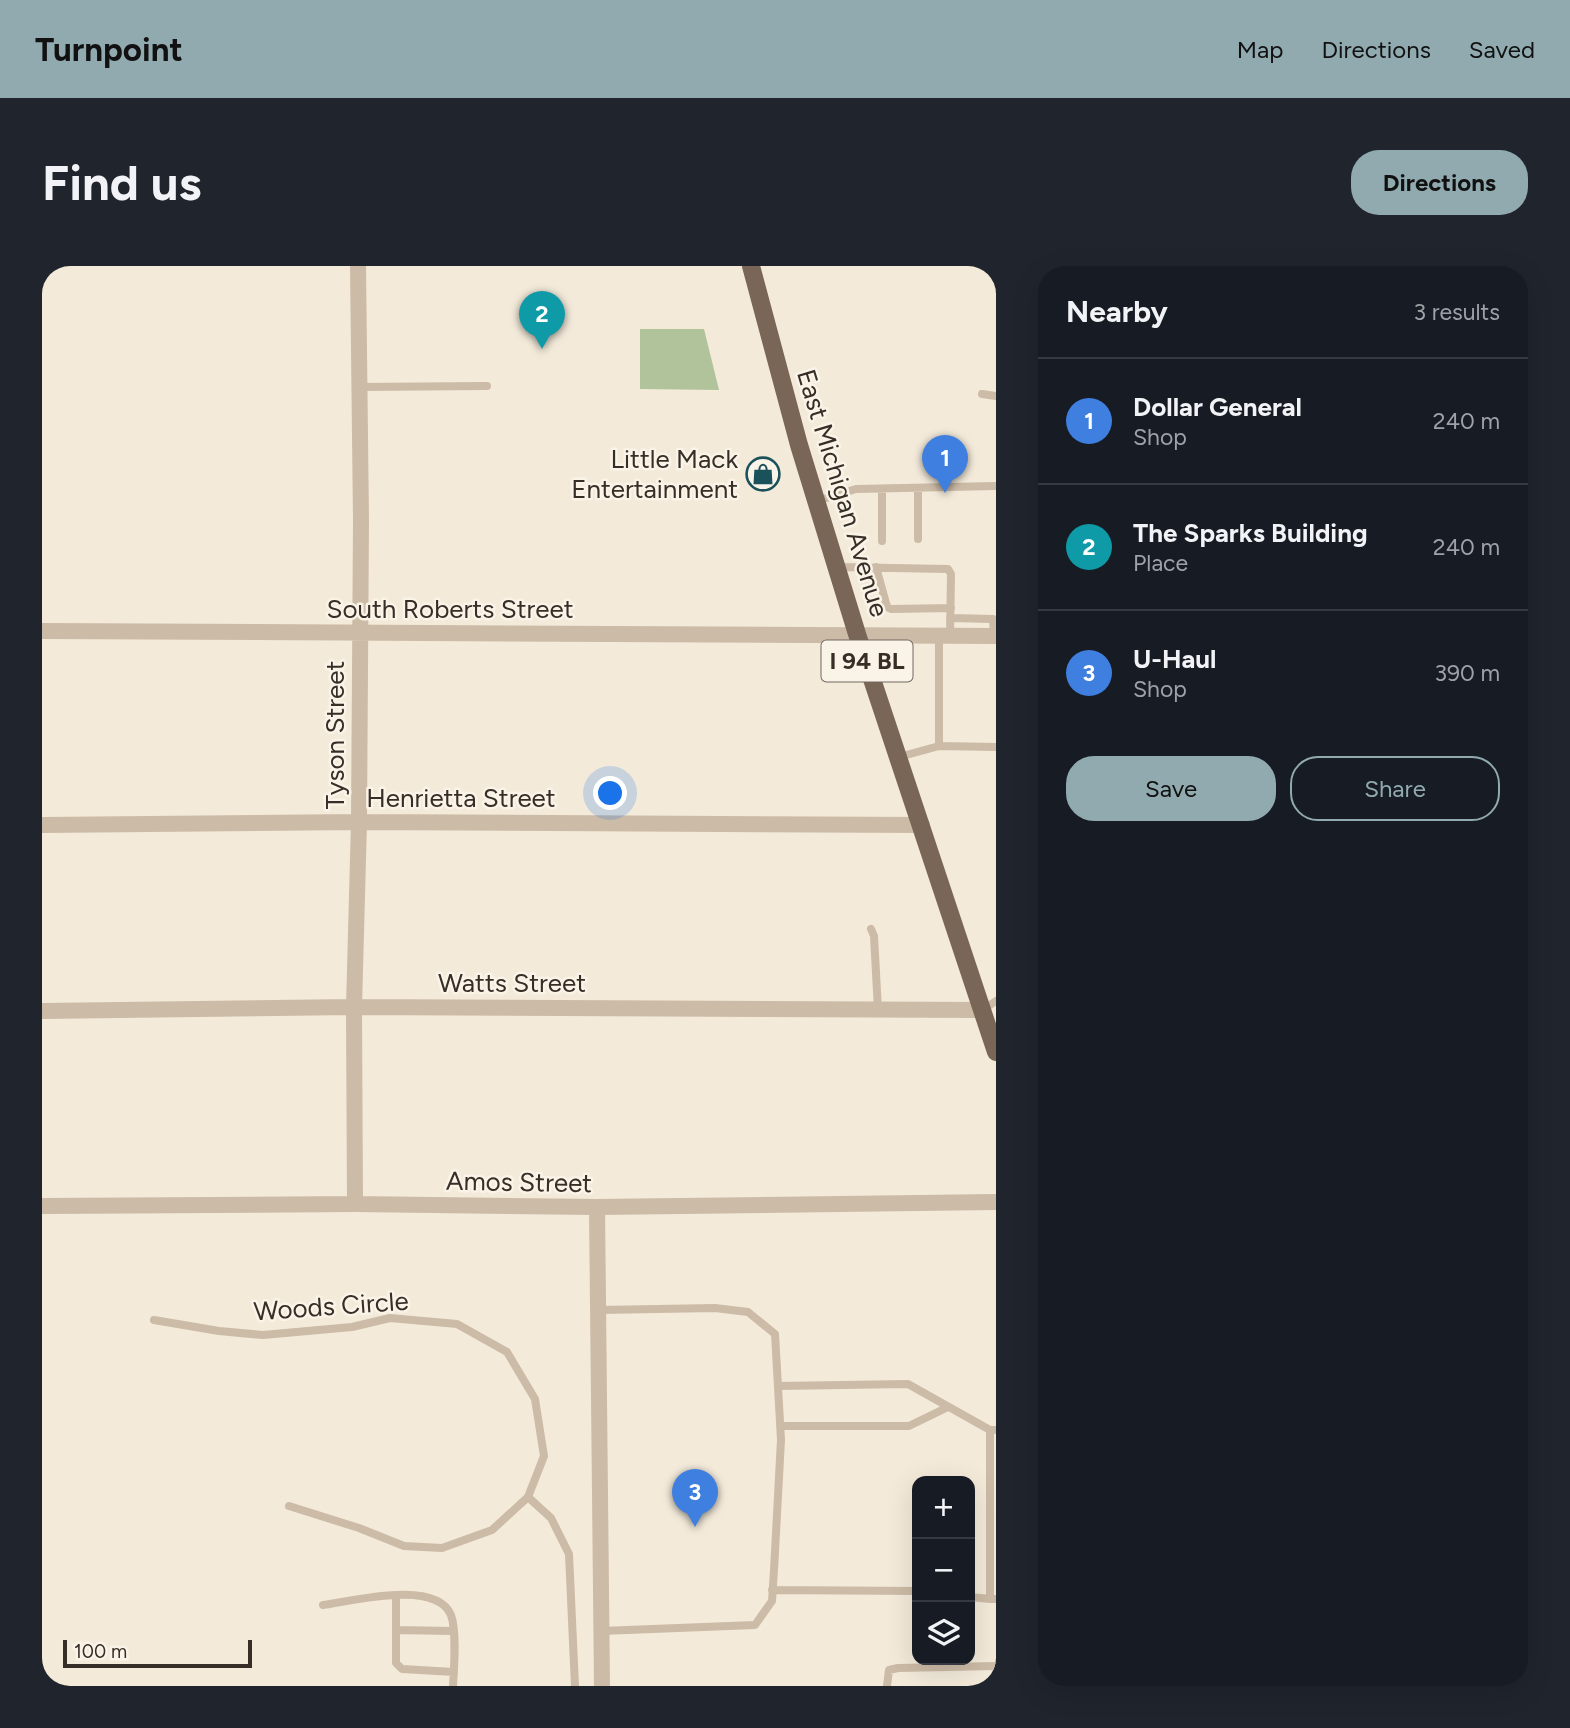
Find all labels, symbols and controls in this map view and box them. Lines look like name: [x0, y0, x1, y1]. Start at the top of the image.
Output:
text: Turnpoint: [35, 30, 183, 69]
text: Map: [1237, 35, 1283, 64]
text: Directions: [1321, 35, 1431, 64]
text: Saved: [1469, 35, 1535, 64]
button: Directions: [1351, 150, 1528, 215]
text: Find us: [42, 153, 201, 212]
pin: 2: [519, 291, 565, 349]
text: Nearby: [1066, 293, 1168, 330]
text: 3 results: [1413, 298, 1500, 326]
street label: East Michigan Avenue: [790, 365, 896, 621]
text: Dollar General: [1133, 391, 1302, 423]
text: 1: [1084, 407, 1094, 435]
text: 240 m: [1433, 407, 1500, 435]
text: Shop: [1133, 423, 1187, 451]
pin: 1: [922, 435, 968, 493]
place label: Little Mack Entertainment: [571, 443, 738, 505]
shop icon: Little Mack Entertainment: [744, 455, 782, 493]
text: The Sparks Building: [1133, 517, 1368, 549]
text: 2: [1082, 533, 1096, 561]
text: 240 m: [1433, 533, 1500, 561]
text: Place: [1133, 549, 1188, 577]
street label: South Roberts Street: [326, 593, 574, 625]
road number: I 94 BL: [822, 640, 912, 682]
text: U-Haul: [1133, 643, 1216, 675]
text: 3: [1083, 659, 1095, 687]
text: 390 m: [1434, 659, 1500, 687]
street label: Tyson Street: [319, 661, 351, 809]
text: Shop: [1133, 675, 1187, 703]
button: Save: [1066, 756, 1276, 821]
button: Share: [1290, 756, 1500, 821]
your location: [593, 776, 627, 810]
street label: Henrietta Street: [366, 782, 556, 814]
street label: Watts Street: [438, 967, 586, 999]
street label: Amos Street: [446, 1165, 593, 1199]
street label: Woods Circle: [252, 1285, 410, 1327]
pin: 3: [672, 1469, 718, 1527]
map controls: [912, 1476, 975, 1665]
button: +: [912, 1476, 975, 1539]
button: −: [912, 1539, 975, 1602]
button: layers: [912, 1602, 975, 1665]
scale bar: [63, 1637, 252, 1669]
text: 100 m: [74, 1640, 127, 1663]

